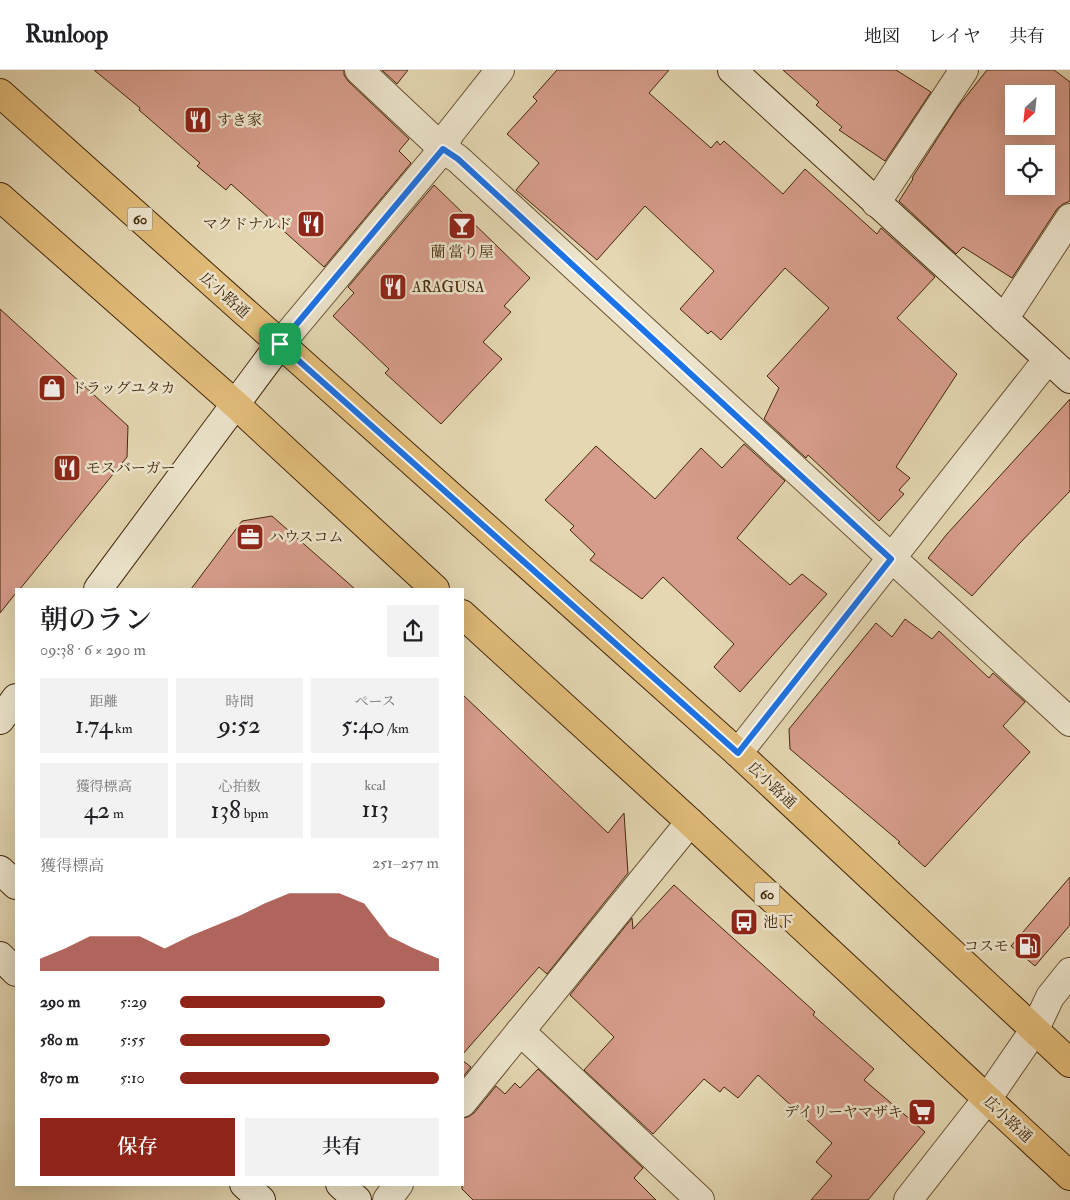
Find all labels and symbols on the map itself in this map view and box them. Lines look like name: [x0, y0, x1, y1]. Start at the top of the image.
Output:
north arrow: [1005, 85, 1055, 135]
restaurant icon: すき家: [183, 105, 213, 135]
place label: すき家: [217, 111, 262, 130]
road number: 60: [128, 208, 152, 230]
restaurant icon: マクドナルド: [296, 209, 326, 239]
bar icon: 蘭 當り屋: [447, 211, 477, 241]
place label: マクドナルド: [203, 215, 292, 234]
place label: 蘭 當り屋: [430, 243, 494, 262]
street label: 広小路通: [196, 268, 253, 323]
restaurant icon: ARAGUSA: [378, 272, 408, 302]
place label: ARAGUSA: [411, 278, 485, 297]
pin: [259, 323, 301, 365]
shop icon: ドラッグユタカ: [37, 373, 67, 403]
place label: ドラッグユタカ: [71, 379, 175, 398]
restaurant icon: モスバーガー: [52, 453, 82, 483]
place label: モスバーガー: [86, 459, 176, 478]
office icon: ハウスコム: [235, 522, 265, 552]
place label: ハウスコム: [269, 528, 344, 547]
street label: 広小路通: [743, 758, 800, 813]
road number: 60: [754, 882, 780, 906]
bus stop icon: 池下: [729, 907, 759, 937]
place label: 池下: [763, 913, 793, 932]
fuel station icon: コスモ: [1013, 931, 1043, 961]
place label: コスモ: [964, 937, 1009, 956]
street label: 広小路通: [979, 1092, 1036, 1147]
supermarket icon: デイリーヤマザキ: [907, 1097, 937, 1127]
place label: デイリーヤマザキ: [784, 1103, 903, 1122]

